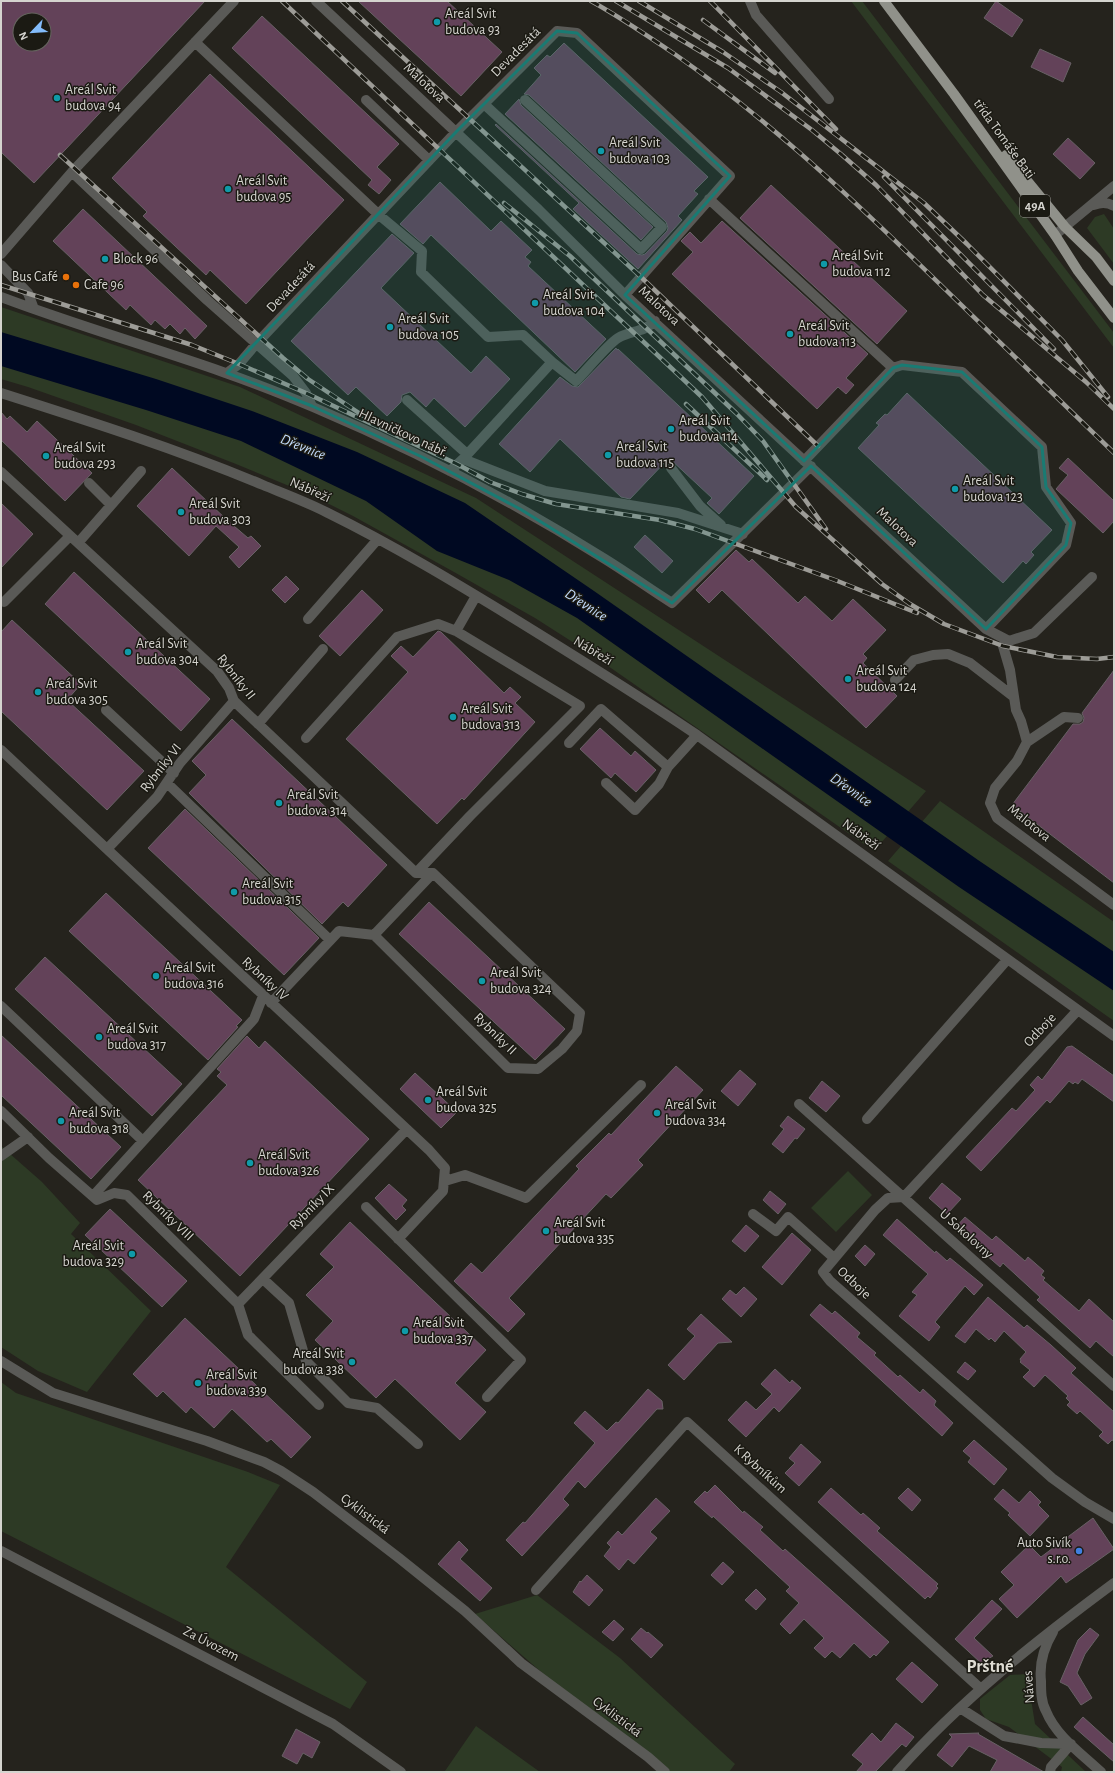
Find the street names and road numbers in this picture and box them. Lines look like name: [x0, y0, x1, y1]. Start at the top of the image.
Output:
street label: Devadesátá: [488, 24, 544, 80]
street label: Malotova: [401, 61, 448, 106]
street label: třída Tomáše Bati: [971, 97, 1037, 181]
road number: 49A: [1020, 195, 1050, 217]
street label: Devadesátá: [264, 258, 318, 315]
street label: Malotova: [636, 284, 683, 329]
street label: Hlavničkovo nábř.: [356, 406, 450, 460]
street label: Nábřeží: [288, 475, 333, 505]
street label: Malotova: [874, 505, 921, 550]
street label: Nábřeží: [571, 634, 616, 668]
street label: Rybníky II: [214, 652, 258, 702]
street label: Rybníky VI: [138, 741, 184, 795]
street label: Malotova: [1005, 802, 1054, 845]
street label: Nábřeží: [840, 817, 883, 854]
street label: Rybníky IV: [239, 954, 291, 1004]
street label: Rybníky II: [471, 1010, 519, 1058]
street label: Odboje: [1021, 1010, 1059, 1050]
street label: Rybníky IX: [287, 1181, 337, 1233]
street label: Rybníky VIII: [140, 1188, 196, 1244]
street label: U Sokolovny: [937, 1207, 995, 1261]
street label: Odboje: [834, 1264, 874, 1302]
street label: K Rybníkům: [731, 1442, 789, 1496]
street label: Cyklistická: [338, 1491, 393, 1537]
street label: Za Úvozem: [181, 1621, 243, 1664]
street label: Náves: [1021, 1670, 1037, 1704]
street label: Cyklistická: [590, 1694, 645, 1740]

